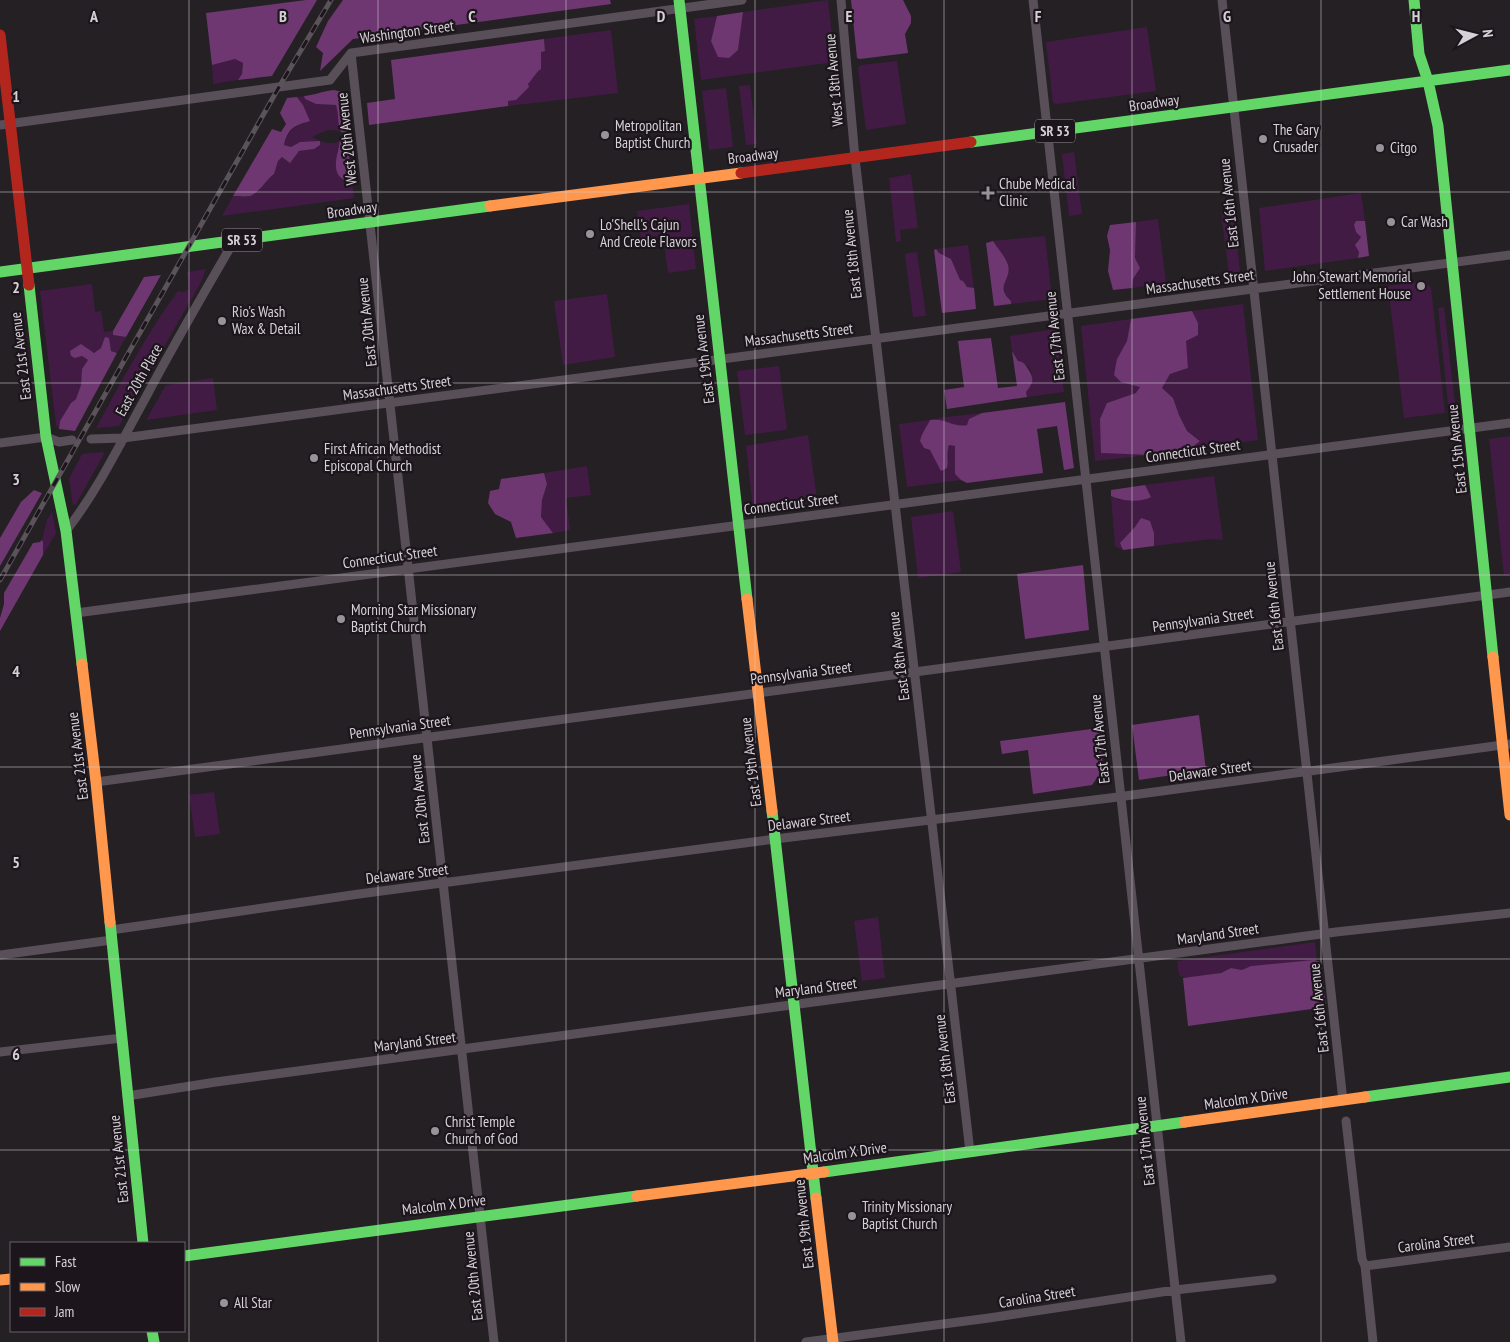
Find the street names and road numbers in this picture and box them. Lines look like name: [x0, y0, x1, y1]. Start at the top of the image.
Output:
street label: Washington Street: [359, 15, 455, 48]
street label: West 18th Avenue: [820, 33, 847, 127]
street label: Broadway: [1128, 90, 1181, 115]
street label: West 20th Avenue: [332, 92, 361, 186]
road number: SR 53: [1035, 120, 1075, 142]
street label: Broadway: [727, 143, 780, 168]
street label: East 16th Avenue: [1214, 157, 1243, 249]
street label: Broadway: [326, 197, 379, 222]
street label: East 18th Avenue: [837, 208, 866, 300]
road number: SR 53: [222, 228, 262, 252]
street label: Massachusetts Street: [1145, 265, 1255, 298]
street label: East 20th Avenue: [352, 276, 381, 368]
street label: East 17th Avenue: [1040, 290, 1069, 382]
street label: East 21st Avenue: [6, 311, 35, 401]
street label: East 19th Avenue: [689, 313, 718, 405]
street label: Massachusetts Street: [744, 318, 854, 351]
street label: East 20th Place: [111, 340, 166, 419]
street label: Massachusetts Street: [342, 371, 452, 404]
street label: East 15th Avenue: [1442, 403, 1471, 495]
street label: Connecticut Street: [1145, 434, 1241, 467]
street label: Connecticut Street: [743, 488, 839, 519]
street label: Connecticut Street: [342, 540, 438, 573]
street label: East 16th Avenue: [1259, 560, 1288, 652]
street label: Pennsylvania Street: [1151, 603, 1255, 636]
street label: East 18th Avenue: [884, 610, 913, 702]
street label: Pennsylvania Street: [749, 657, 853, 688]
street label: East 17th Avenue: [1085, 693, 1114, 785]
street label: Pennsylvania Street: [348, 710, 452, 743]
street label: East 21st Avenue: [63, 711, 92, 801]
street label: East 19th Avenue: [736, 716, 765, 808]
street label: East 20th Avenue: [405, 753, 434, 845]
street label: Delaware Street: [1168, 755, 1252, 786]
street label: Delaware Street: [767, 806, 851, 835]
street label: Delaware Street: [365, 859, 449, 888]
street label: Maryland Street: [1176, 918, 1260, 949]
street label: East 16th Avenue: [1304, 962, 1333, 1054]
street label: Maryland Street: [774, 973, 858, 1002]
street label: East 18th Avenue: [930, 1013, 959, 1105]
street label: Maryland Street: [373, 1027, 457, 1056]
street label: Malcolm X Drive: [1203, 1083, 1289, 1114]
street label: East 17th Avenue: [1130, 1095, 1159, 1187]
street label: East 21st Avenue: [104, 1114, 133, 1204]
street label: Malcolm X Drive: [802, 1137, 888, 1168]
street label: East 19th Avenue: [789, 1178, 818, 1270]
street label: Malcolm X Drive: [401, 1190, 487, 1219]
street label: Carolina Street: [1397, 1228, 1475, 1257]
street label: East 20th Avenue: [458, 1230, 487, 1322]
street label: Carolina Street: [997, 1281, 1076, 1312]

